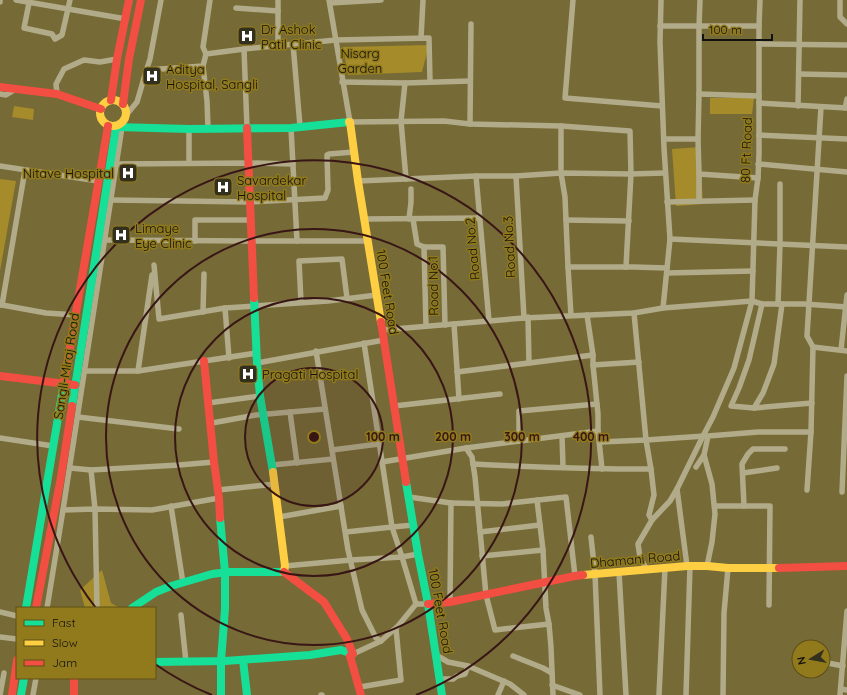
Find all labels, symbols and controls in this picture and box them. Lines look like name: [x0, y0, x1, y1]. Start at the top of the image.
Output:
scale bar: [703, 16, 772, 42]
place label: Dr Ashok Patil Clinic: [261, 21, 322, 52]
text: 100 m: [709, 22, 742, 37]
hospital icon: Dr Ashok Patil Clinic: [236, 25, 258, 47]
park label: Nisarg Garden: [338, 45, 382, 76]
place label: Aditya Hospital, Sangli: [166, 61, 258, 92]
hospital icon: Aditya Hospital, Sangli: [141, 65, 163, 87]
street label: 80 Ft Road: [737, 117, 755, 183]
hospital icon: Nitave Hospital: [117, 162, 139, 184]
place label: Nitave Hospital: [23, 165, 114, 181]
place label: Savardekar Hospital: [237, 172, 307, 203]
hospital icon: Savardekar Hospital: [212, 176, 234, 198]
street label: Road No.3: [499, 215, 519, 279]
street label: Road No.2: [461, 217, 483, 281]
place label: Limaye Eye Clinic: [135, 220, 192, 251]
hospital icon: Limaye Eye Clinic: [110, 224, 132, 246]
street label: 100 Feet Road: [373, 248, 403, 336]
street label: Road No.1: [424, 256, 442, 316]
street label: Sangli-Miraj Road: [50, 312, 82, 420]
hospital icon: Pragati Hospital: [237, 363, 259, 385]
place label: Pragati Hospital: [262, 366, 358, 382]
text: 100 m: [366, 429, 400, 444]
text: 200 m: [435, 429, 471, 444]
text: 300 m: [504, 429, 540, 444]
text: 400 m: [573, 429, 609, 444]
centre of rings: [307, 430, 321, 444]
street label: Dhamani Road: [589, 547, 681, 571]
street label: 100 Feet Road: [426, 567, 456, 655]
legend: [16, 607, 156, 679]
text: Fast: [52, 615, 76, 630]
text: Slow: [52, 635, 78, 650]
north arrow: [791, 639, 831, 679]
text: Jam: [52, 655, 77, 670]
text: N: [794, 656, 809, 666]

